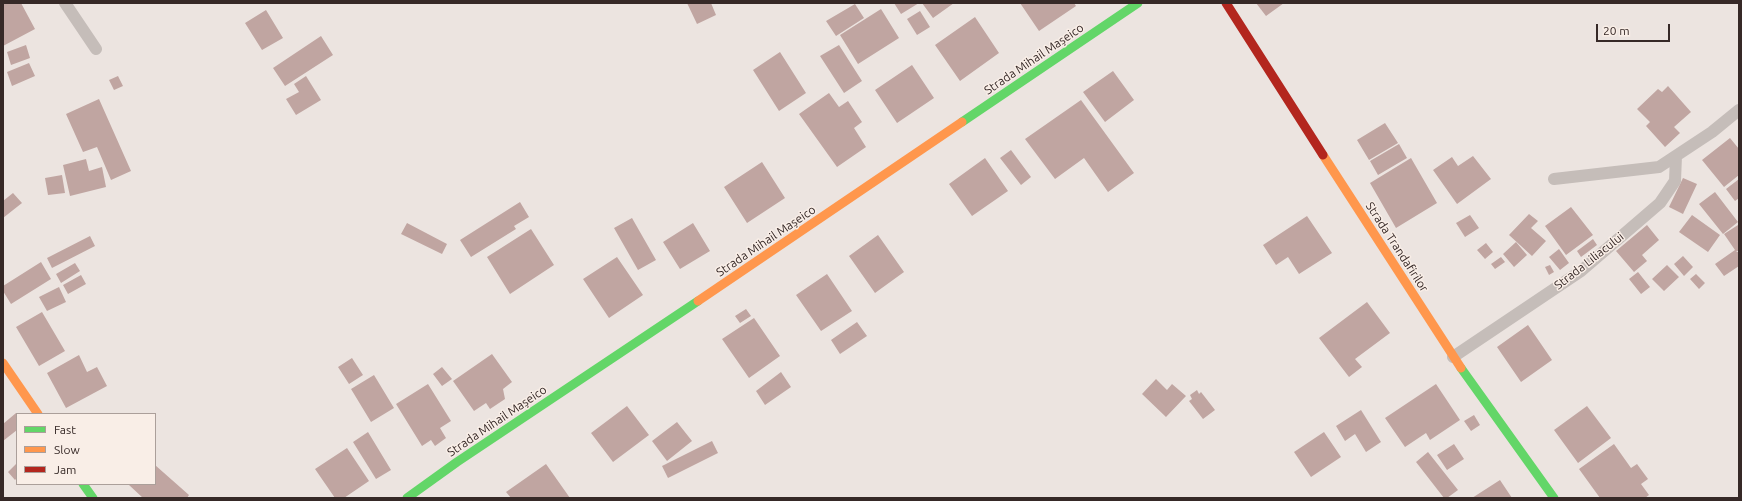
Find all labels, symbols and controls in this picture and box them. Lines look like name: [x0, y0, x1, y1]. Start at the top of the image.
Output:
scale bar: [1598, 16, 1672, 42]
street label: Strada Mihail Mașeico: [982, 20, 1086, 98]
text: 20 m: [1603, 24, 1630, 37]
street label: Strada Trandafirilor: [1363, 199, 1431, 295]
street label: Strada Mihail Mașeico: [714, 202, 818, 280]
street label: Strada Liliacului: [1551, 229, 1627, 293]
street label: Strada Mihail Mașeico: [445, 382, 549, 460]
legend: [16, 413, 156, 485]
text: Fast: [54, 423, 76, 436]
text: Slow: [54, 443, 80, 456]
text: Jam: [54, 463, 76, 476]

